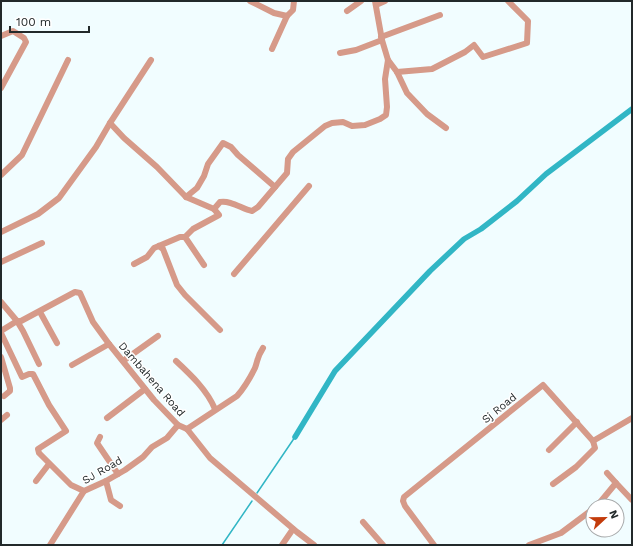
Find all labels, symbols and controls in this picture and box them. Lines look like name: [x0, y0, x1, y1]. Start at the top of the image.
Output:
scale bar: [10, 8, 89, 34]
text: 100 m: [16, 15, 51, 29]
street label: Dambahena Road: [116, 339, 187, 419]
street label: Sj Road: [479, 391, 519, 426]
street label: SJ Road: [80, 454, 125, 487]
north arrow: [585, 498, 625, 538]
text: N: [606, 508, 621, 521]

